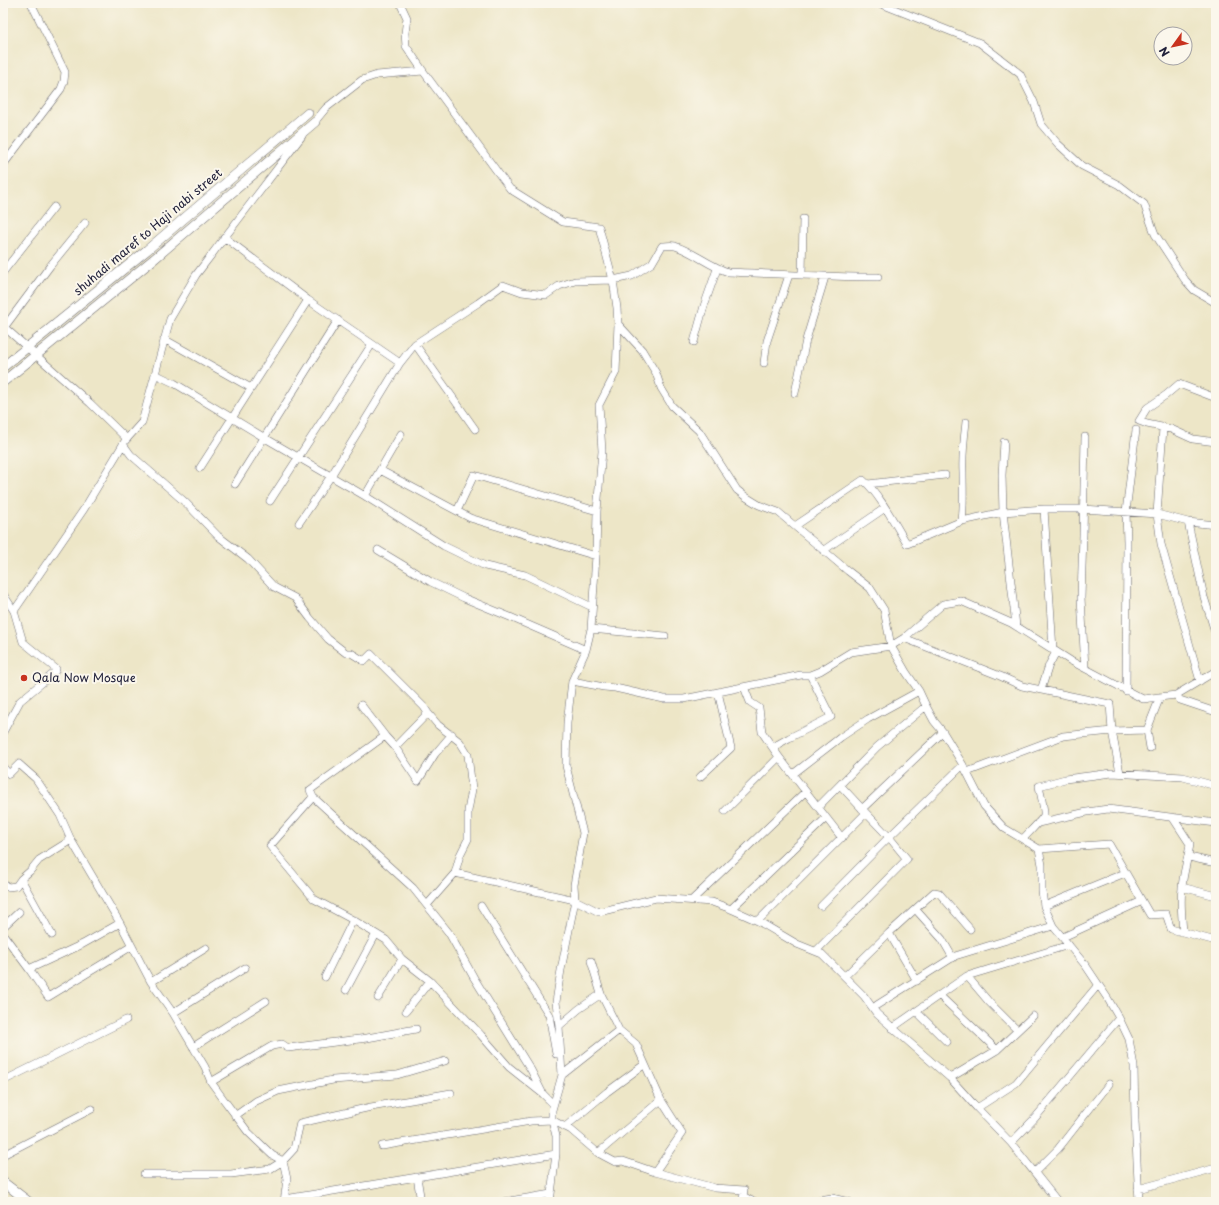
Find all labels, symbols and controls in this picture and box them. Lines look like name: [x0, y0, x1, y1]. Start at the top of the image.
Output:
north arrow: [1153, 26, 1193, 66]
text: N: [1155, 43, 1174, 60]
street label: shuhadi maref to Haji nabi street: [69, 163, 226, 299]
place label: Qala Now Mosque: [32, 668, 136, 686]
marker: Qala Now Mosque: [19, 673, 29, 683]

